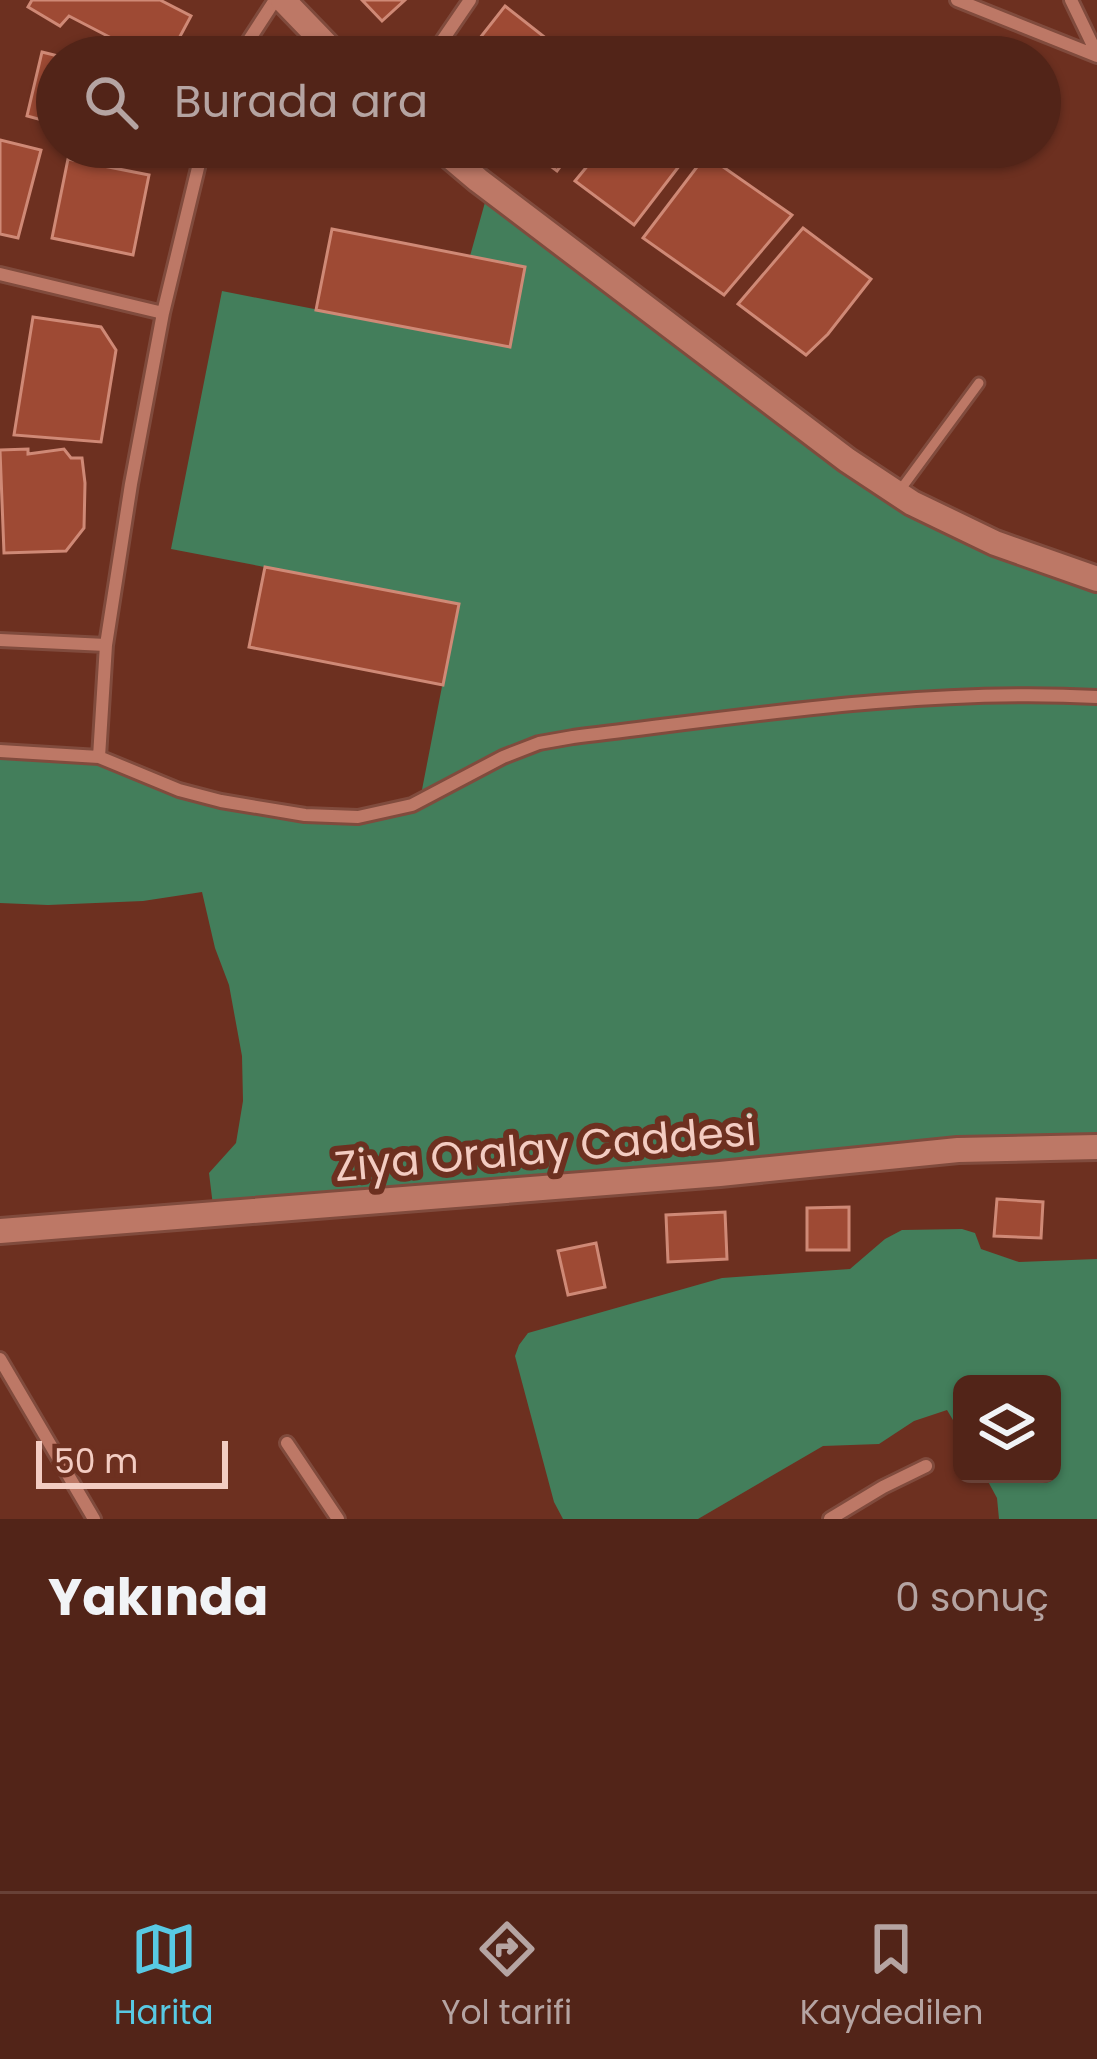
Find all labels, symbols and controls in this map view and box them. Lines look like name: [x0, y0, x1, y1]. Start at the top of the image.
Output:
search box: [36, 36, 1061, 168]
icon: search: [78, 69, 144, 135]
text: Burada ara: [174, 70, 428, 133]
street label: Ziya Oralay Caddesi: [332, 1101, 758, 1196]
map controls: [953, 1375, 1061, 1483]
button: layers: [953, 1375, 1061, 1483]
scale bar: [36, 1435, 228, 1488]
text: 50 m: [54, 1438, 138, 1485]
text: Yakında: [48, 1561, 268, 1633]
text: 0 sonuç: [895, 1570, 1049, 1625]
tab: Harita: [114, 1916, 214, 2038]
tab: Yol tarifi: [441, 1916, 572, 2038]
tab: Kaydedilen: [800, 1916, 983, 2038]

